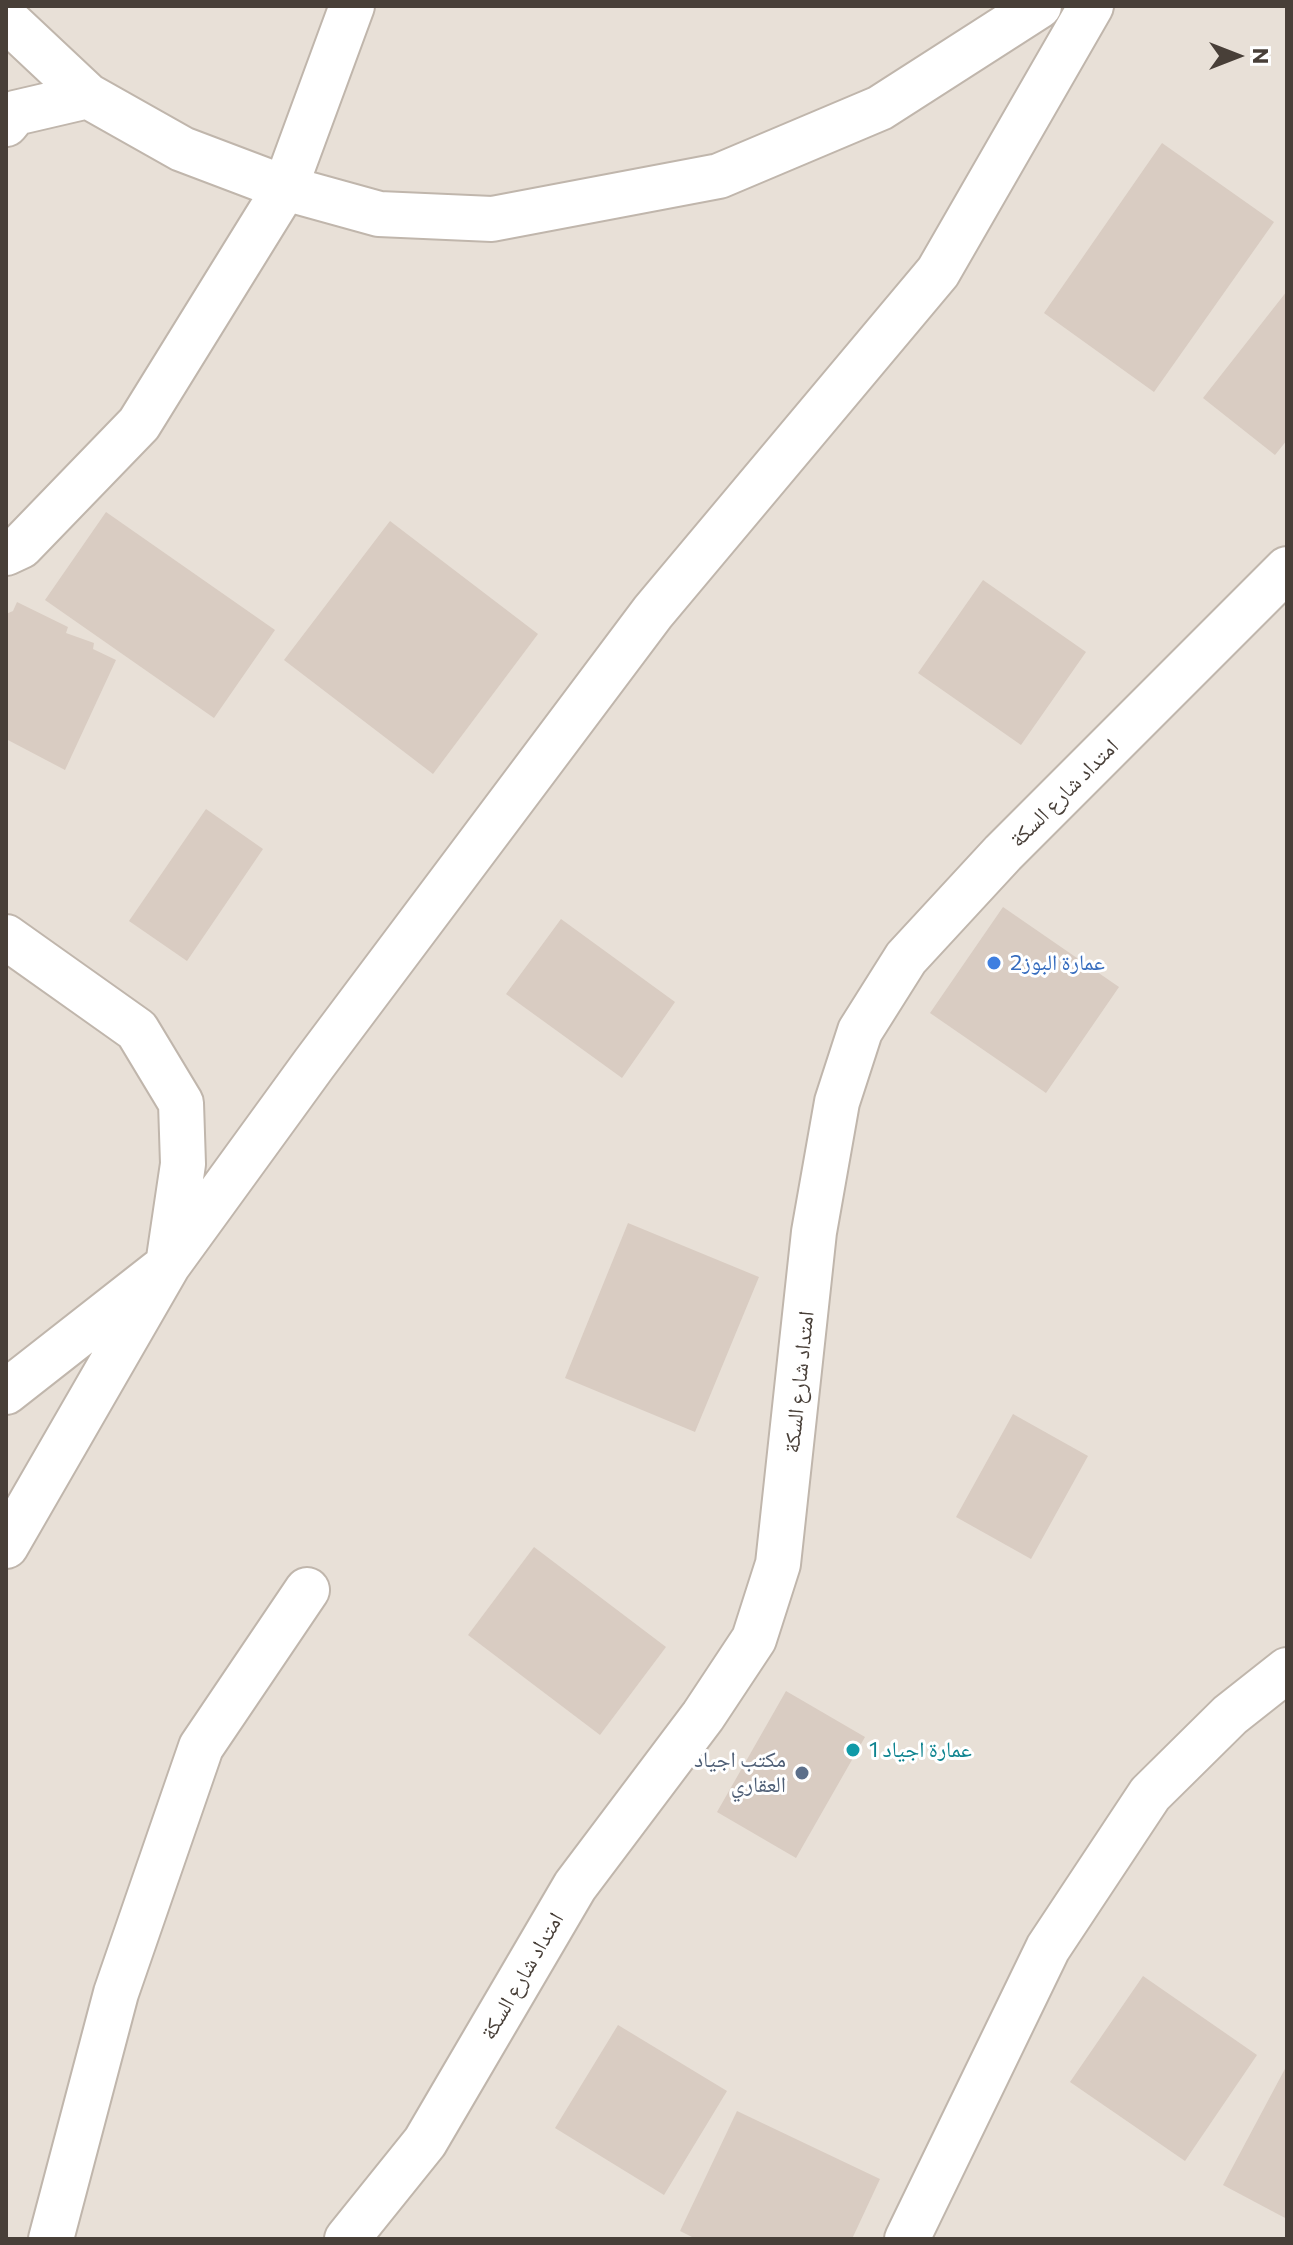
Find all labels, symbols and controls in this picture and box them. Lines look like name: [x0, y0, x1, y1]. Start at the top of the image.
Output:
north arrow: [1197, 16, 1277, 96]
text: N: [1248, 48, 1275, 64]
street label: امتداد شارع السكة: [1004, 733, 1124, 853]
place label: عمارة البوز2: [1010, 950, 1105, 976]
marker: عمارة البوز2: [985, 954, 1003, 972]
street label: امتداد شارع السكة: [778, 1310, 820, 1454]
place label: عمارة اجياد 1: [869, 1737, 972, 1763]
marker: عمارة اجياد 1: [844, 1741, 862, 1759]
place label: مكتب اجياد العقاري: [694, 1747, 786, 1798]
marker: مكتب اجياد العقاري: [793, 1764, 811, 1782]
street label: امتداد شارع السكة: [475, 1908, 569, 2044]

